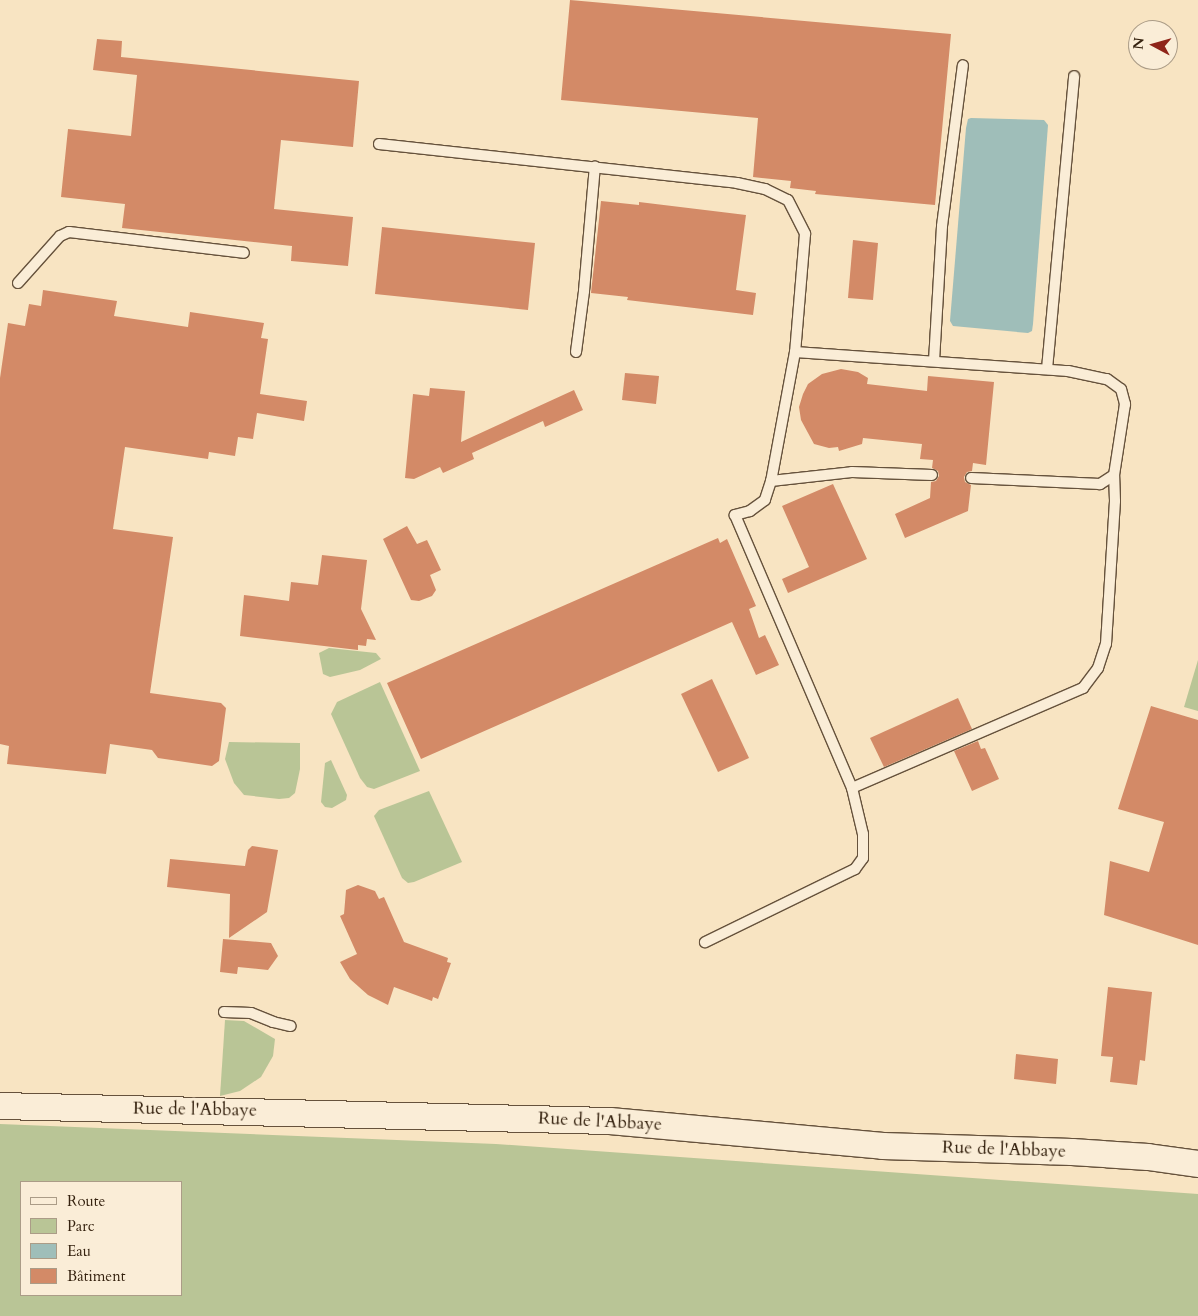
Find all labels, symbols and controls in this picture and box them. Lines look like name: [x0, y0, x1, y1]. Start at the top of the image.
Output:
north arrow: [1128, 20, 1178, 70]
text: N: [1128, 36, 1149, 51]
street label: Rue de l'Abbaye: [133, 1098, 257, 1122]
street label: Rue de l'Abbaye: [537, 1108, 663, 1136]
street label: Rue de l'Abbaye: [942, 1137, 1066, 1163]
legend: [20, 1181, 182, 1296]
text: Route: [67, 1191, 105, 1211]
text: Parc: [67, 1216, 95, 1236]
text: Eau: [67, 1241, 91, 1261]
text: Bâtiment: [67, 1266, 125, 1286]

